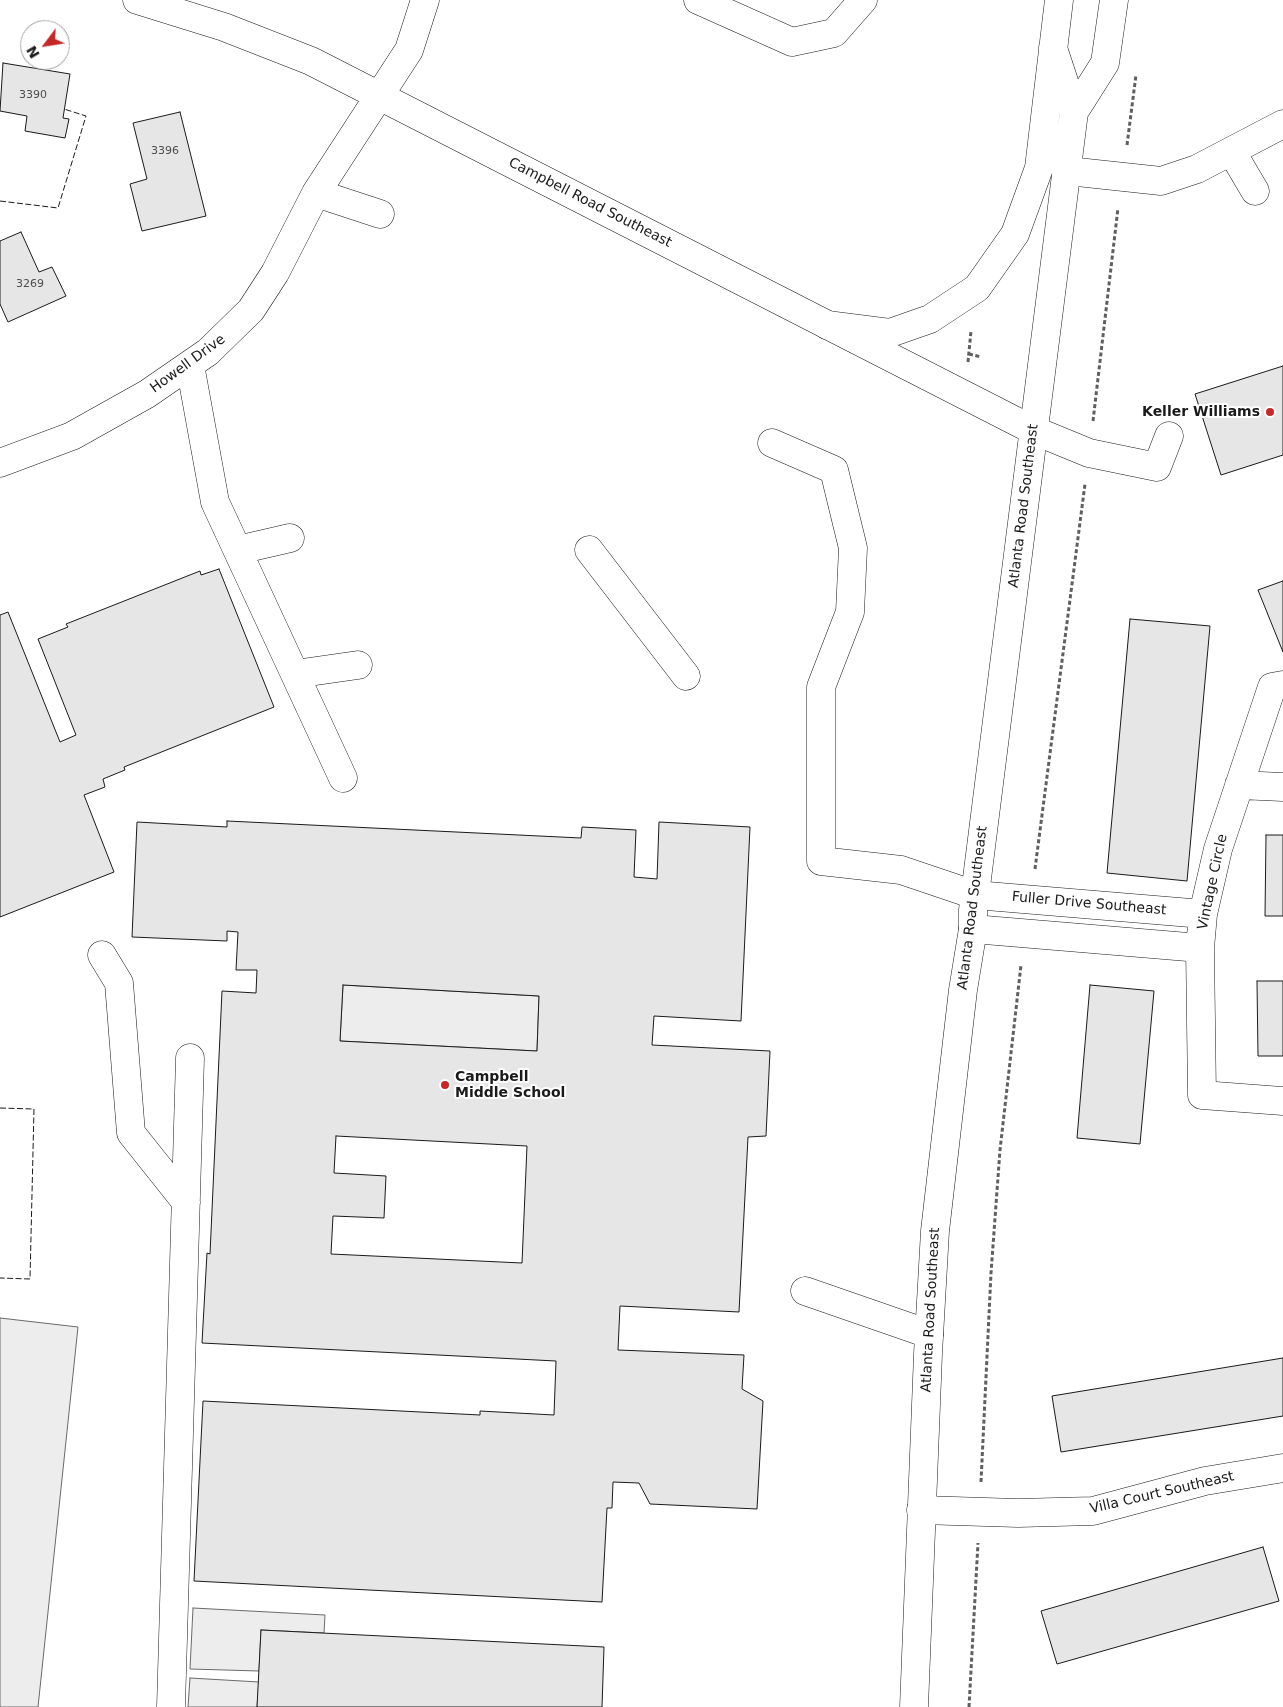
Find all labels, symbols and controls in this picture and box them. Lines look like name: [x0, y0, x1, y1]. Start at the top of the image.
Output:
north arrow: [20, 20, 70, 70]
text: N: [23, 43, 43, 61]
house number: 3390: [19, 88, 47, 102]
house number: 3396: [151, 144, 179, 158]
street label: Campbell Road Southeast: [506, 154, 674, 252]
house number: 3269: [16, 277, 44, 291]
street label: Howell Drive: [147, 331, 229, 397]
place label: Keller Williams: [1142, 404, 1260, 420]
marker: Keller Williams: [1264, 406, 1276, 418]
street label: Atlanta Road Southeast: [1006, 423, 1042, 589]
street label: Atlanta Road Southeast: [955, 825, 991, 991]
street label: Vintage Circle: [1195, 833, 1231, 931]
street label: Fuller Drive Southeast: [1011, 889, 1167, 919]
place label: Campbell Middle School: [455, 1069, 565, 1102]
marker: Campbell Middle School: [439, 1079, 451, 1091]
street label: Atlanta Road Southeast: [918, 1227, 944, 1393]
street label: Villa Court Southeast: [1088, 1468, 1236, 1518]

